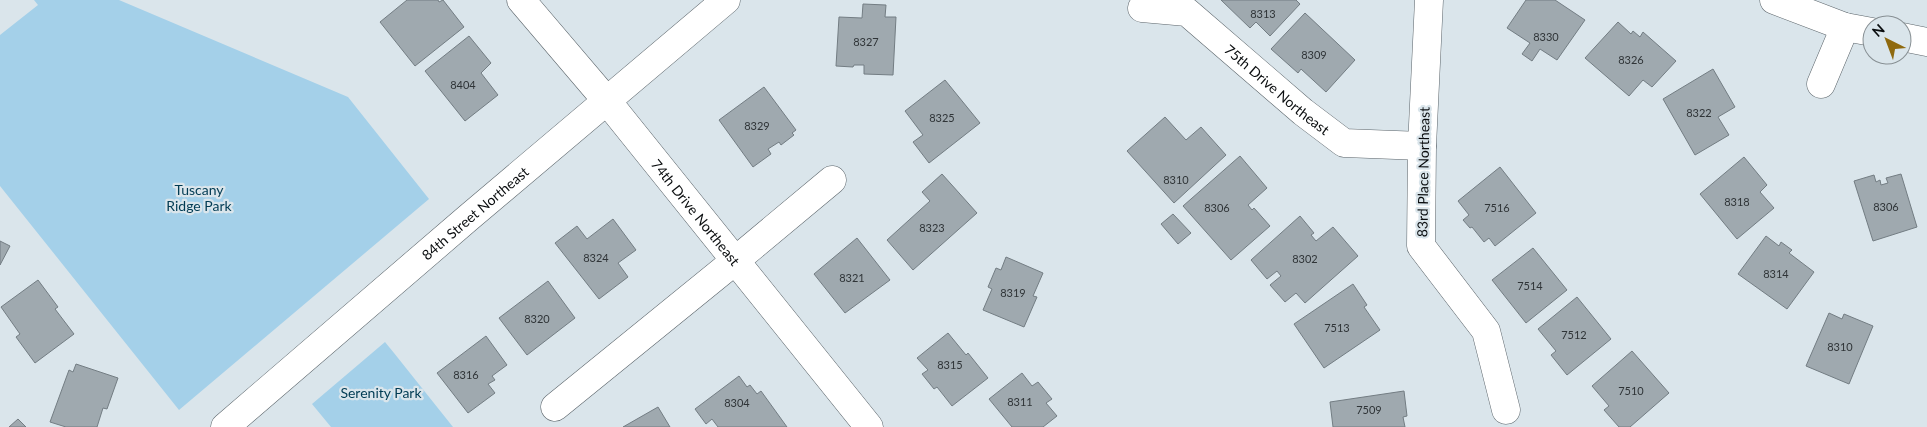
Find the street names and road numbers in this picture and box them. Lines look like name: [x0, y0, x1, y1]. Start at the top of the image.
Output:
street label: 75th Drive Northeast: [1222, 40, 1333, 138]
street label: 83rd Place Northeast: [1413, 107, 1433, 237]
street label: 74th Drive Northeast: [648, 155, 744, 269]
street label: 84th Street Northeast: [418, 162, 532, 263]

